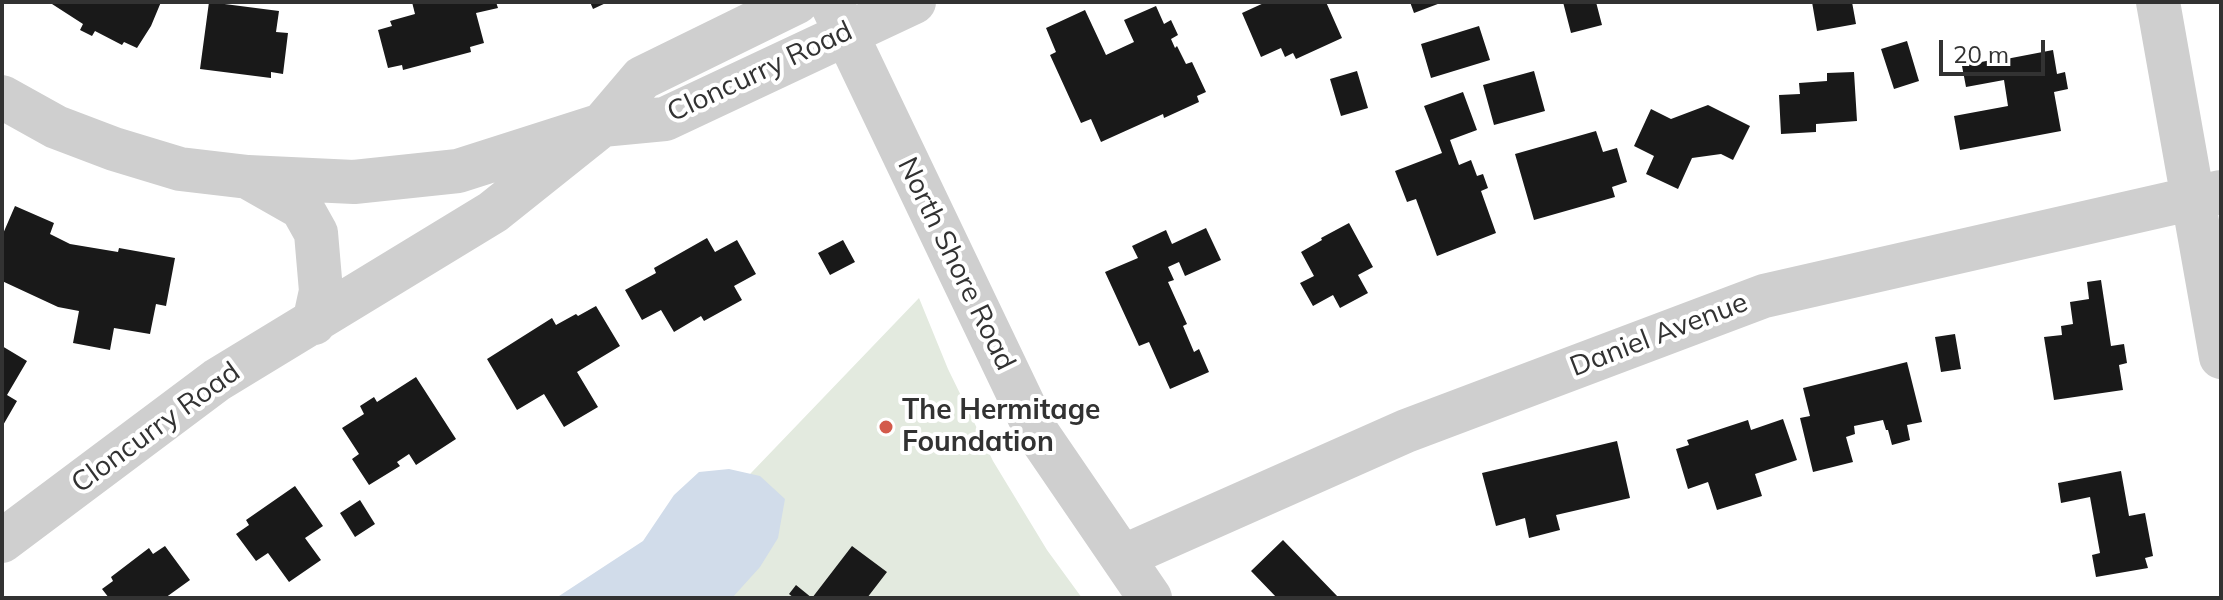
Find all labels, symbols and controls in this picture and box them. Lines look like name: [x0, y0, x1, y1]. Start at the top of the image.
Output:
street label: Cloncurry Road: [662, 14, 858, 130]
scale bar: [1943, 24, 2049, 74]
text: 20 m: [1953, 39, 2009, 69]
street label: North Shore Road: [890, 152, 1022, 376]
street label: Daniel Avenue: [1565, 286, 1753, 384]
street label: Cloncurry Road: [65, 356, 247, 500]
place label: The Hermitage Foundation: [902, 394, 1100, 460]
marker: The Hermitage Foundation: [877, 418, 895, 436]

